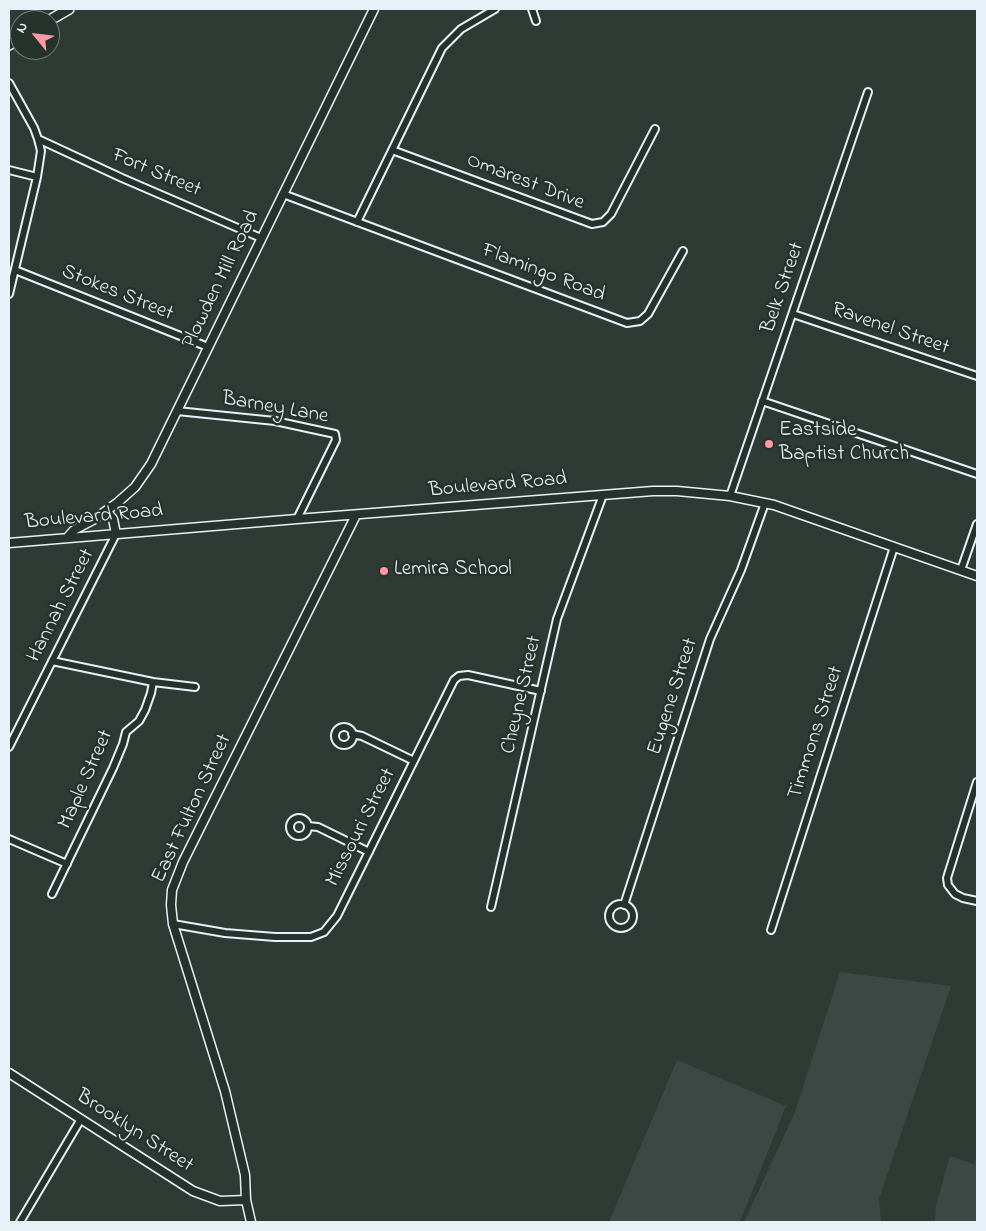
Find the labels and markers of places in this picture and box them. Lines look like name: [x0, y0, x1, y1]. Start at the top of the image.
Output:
place label: Eastside Baptist Church: [779, 419, 909, 469]
marker: Eastside Baptist Church: [763, 438, 775, 450]
place label: Lemira School: [394, 558, 512, 584]
marker: Lemira School: [378, 565, 390, 577]

